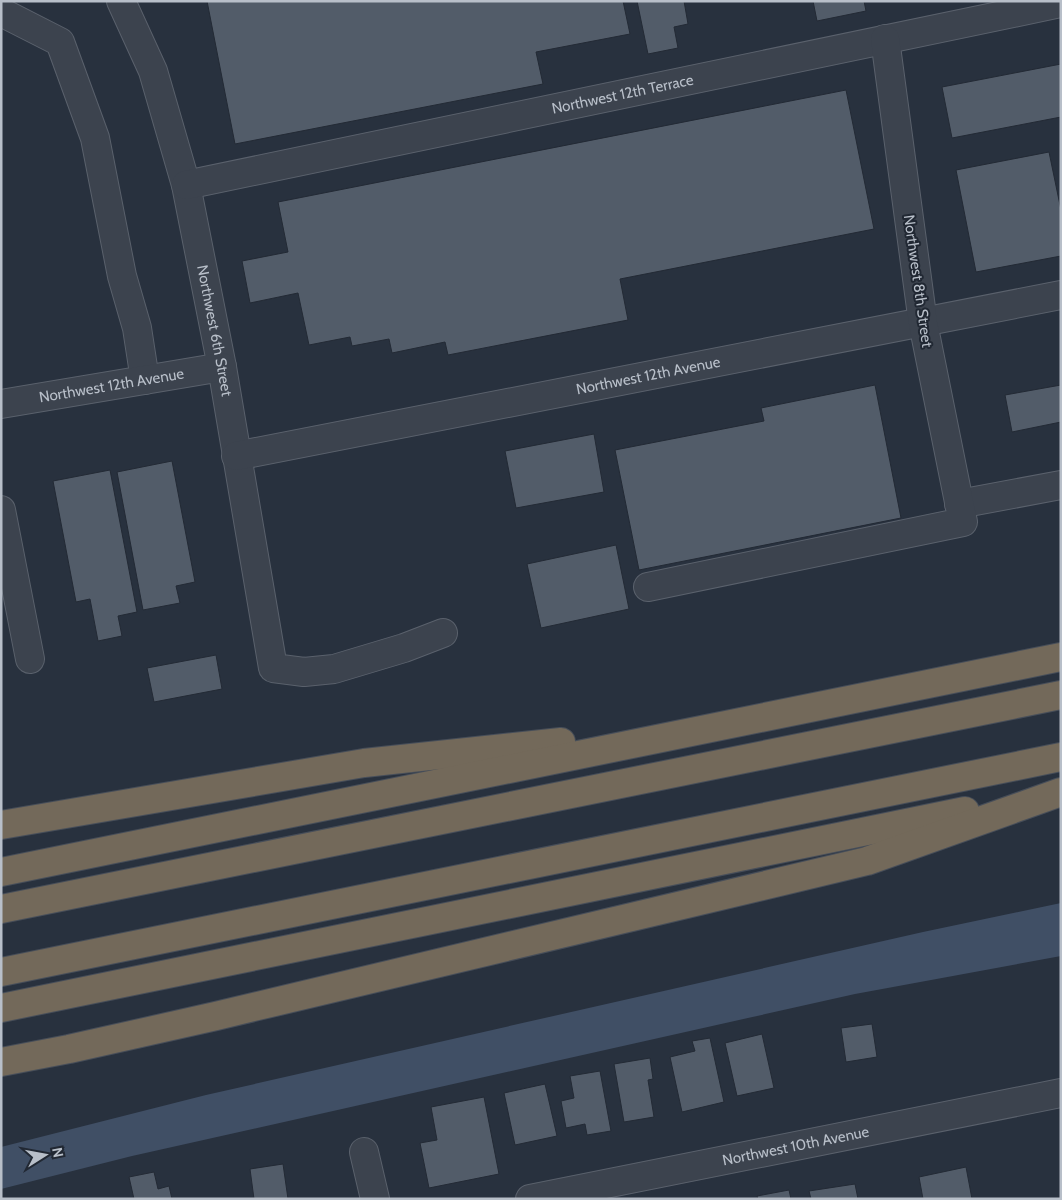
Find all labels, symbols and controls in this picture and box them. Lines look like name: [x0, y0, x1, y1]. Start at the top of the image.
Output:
street label: Northwest 12th Terrace: [550, 71, 695, 118]
street label: Northwest 8th Street: [900, 214, 936, 348]
street label: Northwest 6th Street: [193, 263, 236, 398]
street label: Northwest 12th Avenue: [575, 353, 722, 398]
street label: Northwest 12th Avenue: [38, 364, 186, 406]
street label: Northwest 10th Avenue: [721, 1122, 871, 1169]
north arrow: [20, 1130, 70, 1180]
text: N: [48, 1146, 68, 1159]

